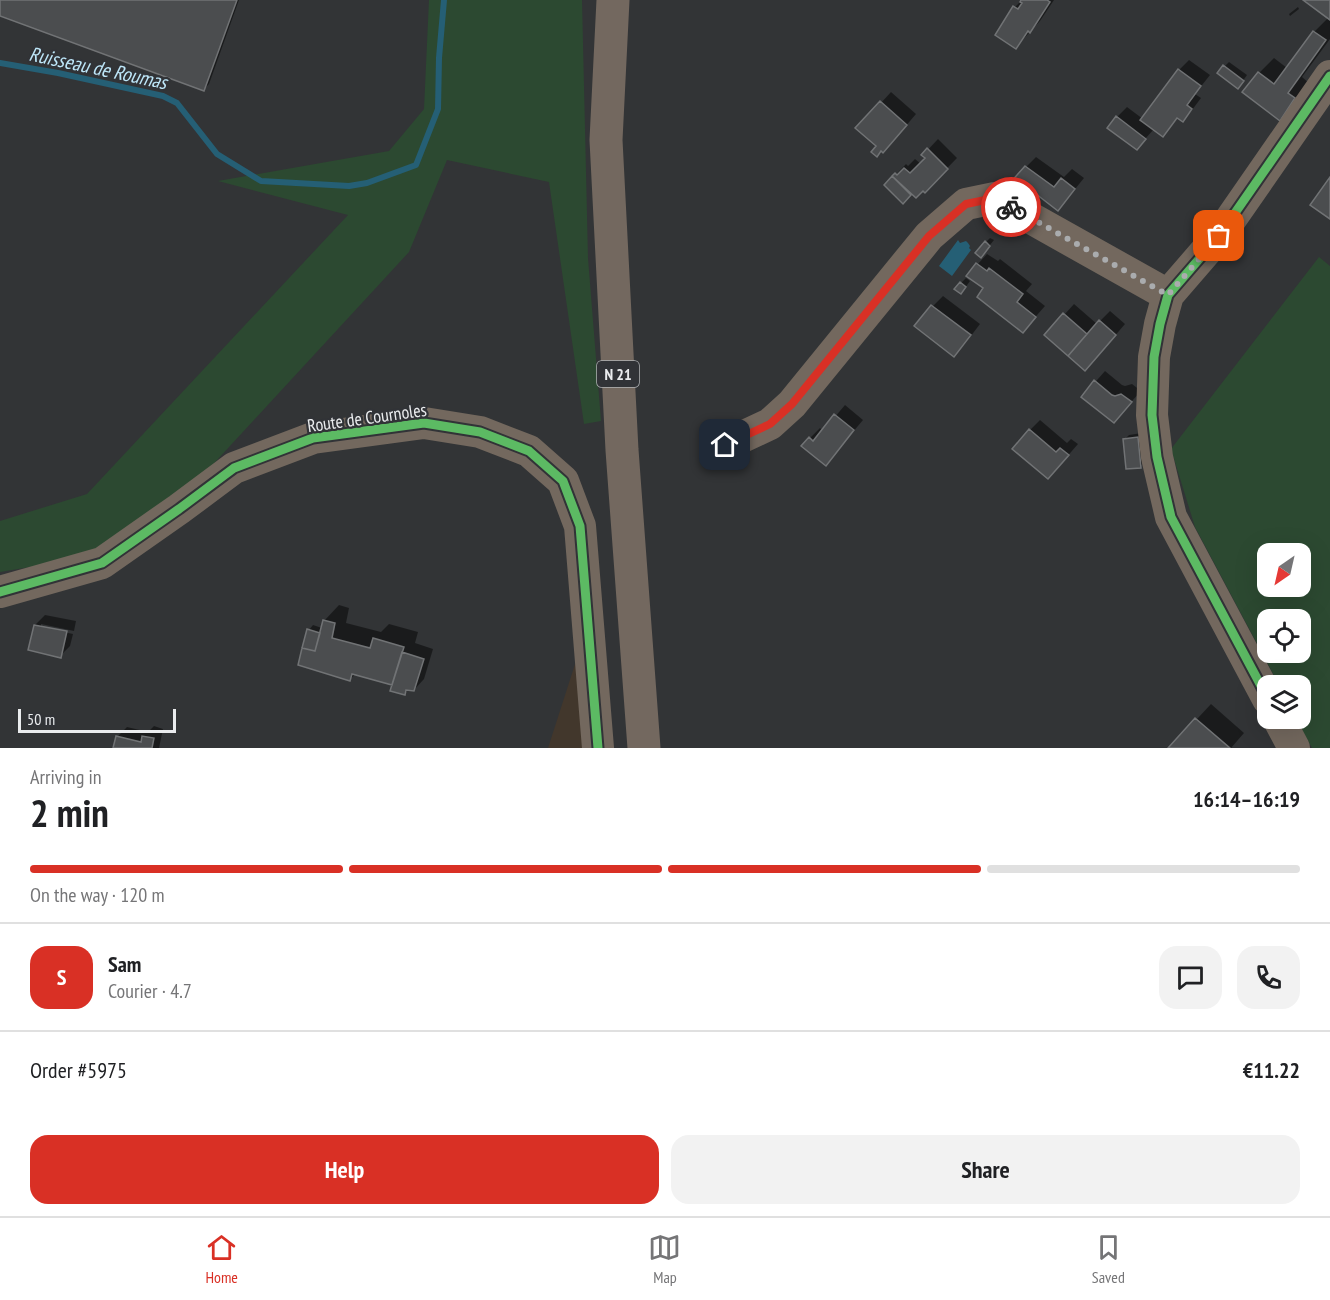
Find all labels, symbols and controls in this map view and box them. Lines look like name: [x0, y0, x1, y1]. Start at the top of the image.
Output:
water label: Ruisseau de Roumas: [27, 41, 172, 96]
courier: [981, 177, 1041, 237]
icon: bike: [995, 191, 1028, 224]
pin: [1193, 210, 1244, 261]
icon: bag: [1202, 219, 1235, 252]
road number: N 21: [597, 361, 639, 387]
street label: Route de Cournoles: [306, 398, 428, 437]
pin: [699, 419, 750, 470]
icon: home: [708, 428, 741, 461]
north arrow: [1257, 543, 1311, 597]
map controls: [1257, 543, 1311, 729]
button: locate: [1257, 609, 1311, 663]
button: layers: [1257, 675, 1311, 729]
scale bar: [18, 706, 176, 734]
text: 50 m: [27, 709, 55, 729]
text: Arriving in: [30, 764, 102, 790]
text: 16:14–16:19: [1193, 785, 1300, 813]
text: 2 min: [30, 787, 109, 838]
text: On the way · 120 m: [30, 882, 165, 908]
button: chat: [1159, 946, 1222, 1009]
button: phone: [1237, 946, 1300, 1009]
text: Sam: [108, 950, 141, 978]
text: S: [57, 963, 66, 991]
text: Courier · 4.7: [108, 978, 192, 1004]
text: Order #5975: [30, 1056, 127, 1084]
text: €11.22: [1243, 1056, 1300, 1084]
button: Help: [30, 1135, 659, 1204]
button: Share: [671, 1135, 1300, 1204]
tab: Home: [205, 1231, 238, 1287]
tab: Map: [648, 1231, 681, 1287]
tab: Saved: [1092, 1231, 1125, 1287]

